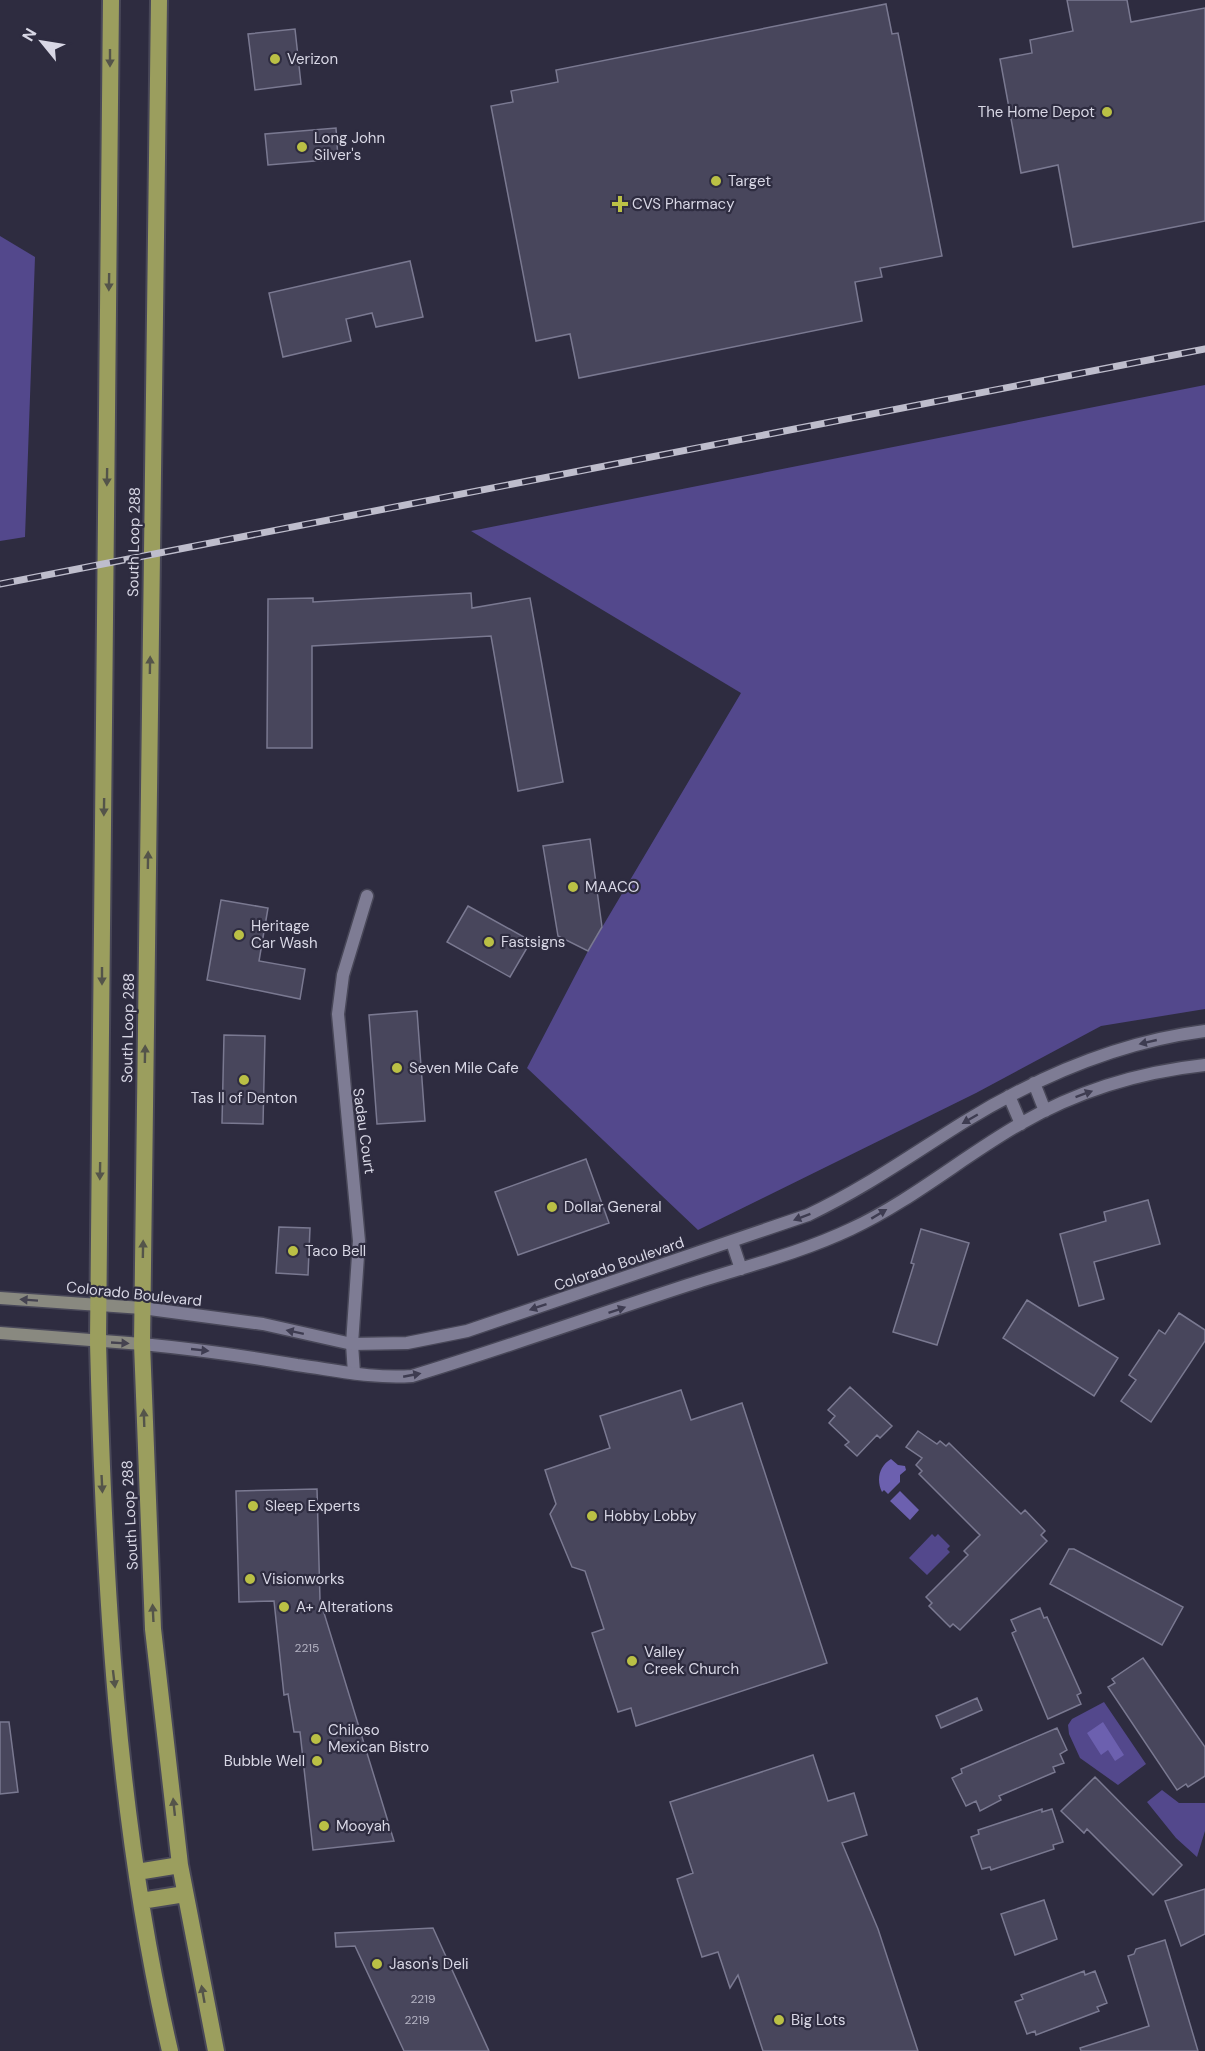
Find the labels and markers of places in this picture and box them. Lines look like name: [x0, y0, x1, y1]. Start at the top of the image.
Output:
place label: Verizon: [287, 49, 338, 69]
marker: Verizon: [268, 52, 282, 66]
place label: The Home Depot: [978, 102, 1095, 122]
marker: The Home Depot: [1100, 105, 1114, 119]
place label: Long John Silver's: [314, 128, 385, 165]
marker: Long John Silver's: [295, 140, 309, 154]
place label: Target: [728, 171, 771, 191]
marker: Target: [709, 174, 723, 188]
place label: CVS Pharmacy: [632, 194, 735, 214]
marker: CVS Pharmacy: [613, 197, 627, 211]
place label: MAACO: [585, 877, 639, 897]
marker: MAACO: [566, 880, 580, 894]
place label: Heritage Car Wash: [251, 916, 318, 953]
marker: Heritage Car Wash: [232, 928, 246, 942]
place label: Fastsigns: [501, 932, 565, 952]
marker: Fastsigns: [482, 935, 496, 949]
place label: Seven Mile Cafe: [409, 1058, 519, 1078]
marker: Seven Mile Cafe: [390, 1061, 404, 1075]
marker: Tas II of Denton: [237, 1073, 251, 1087]
place label: Tas II of Denton: [191, 1088, 297, 1108]
place label: Dollar General: [564, 1197, 662, 1217]
marker: Dollar General: [545, 1200, 559, 1214]
place label: Taco Bell: [305, 1241, 366, 1261]
marker: Taco Bell: [286, 1244, 300, 1258]
place label: Sleep Experts: [265, 1496, 360, 1516]
marker: Sleep Experts: [246, 1499, 260, 1513]
place label: Hobby Lobby: [604, 1506, 697, 1526]
marker: Hobby Lobby: [585, 1509, 599, 1523]
place label: Visionworks: [262, 1569, 345, 1589]
marker: Visionworks: [243, 1572, 257, 1586]
place label: A+ Alterations: [296, 1597, 393, 1617]
marker: A+ Alterations: [277, 1600, 291, 1614]
place label: Valley Creek Church: [644, 1642, 739, 1679]
marker: Valley Creek Church: [625, 1654, 639, 1668]
place label: Chiloso Mexican Bistro: [328, 1720, 429, 1757]
marker: Chiloso Mexican Bistro: [309, 1732, 323, 1746]
place label: Bubble Well: [224, 1751, 305, 1771]
marker: Bubble Well: [310, 1754, 324, 1768]
place label: Mooyah: [336, 1816, 390, 1836]
marker: Mooyah: [317, 1819, 331, 1833]
place label: Jason's Deli: [389, 1954, 469, 1974]
marker: Jason's Deli: [370, 1957, 384, 1971]
place label: Big Lots: [791, 2010, 846, 2030]
marker: Big Lots: [772, 2013, 786, 2027]

